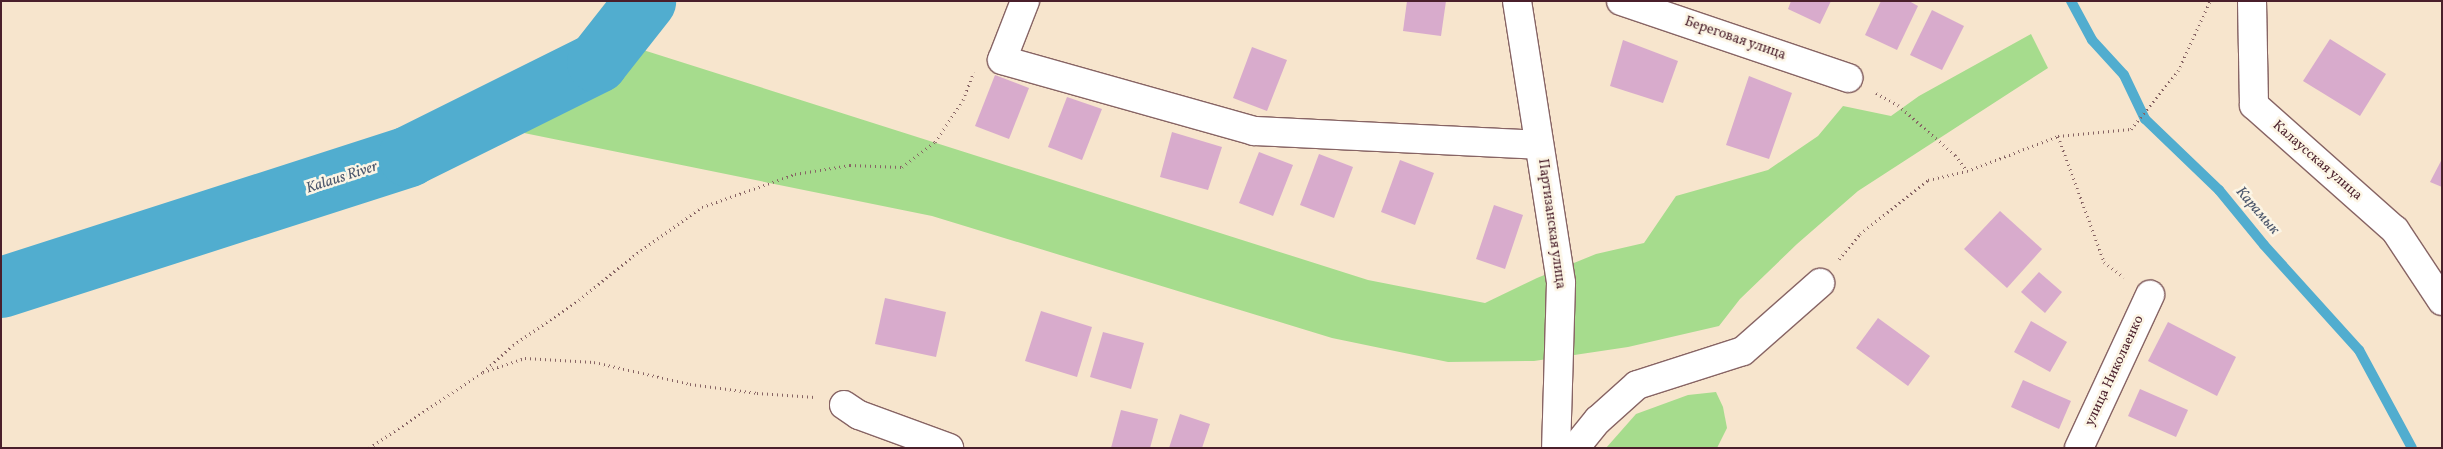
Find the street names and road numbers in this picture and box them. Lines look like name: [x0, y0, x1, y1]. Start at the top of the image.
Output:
street label: Береговая улица: [1682, 14, 1788, 64]
street label: Калаусская улица: [2269, 117, 2365, 205]
street label: Партизанская улица: [1534, 158, 1568, 290]
street label: улица Николаенко: [2082, 313, 2148, 429]

